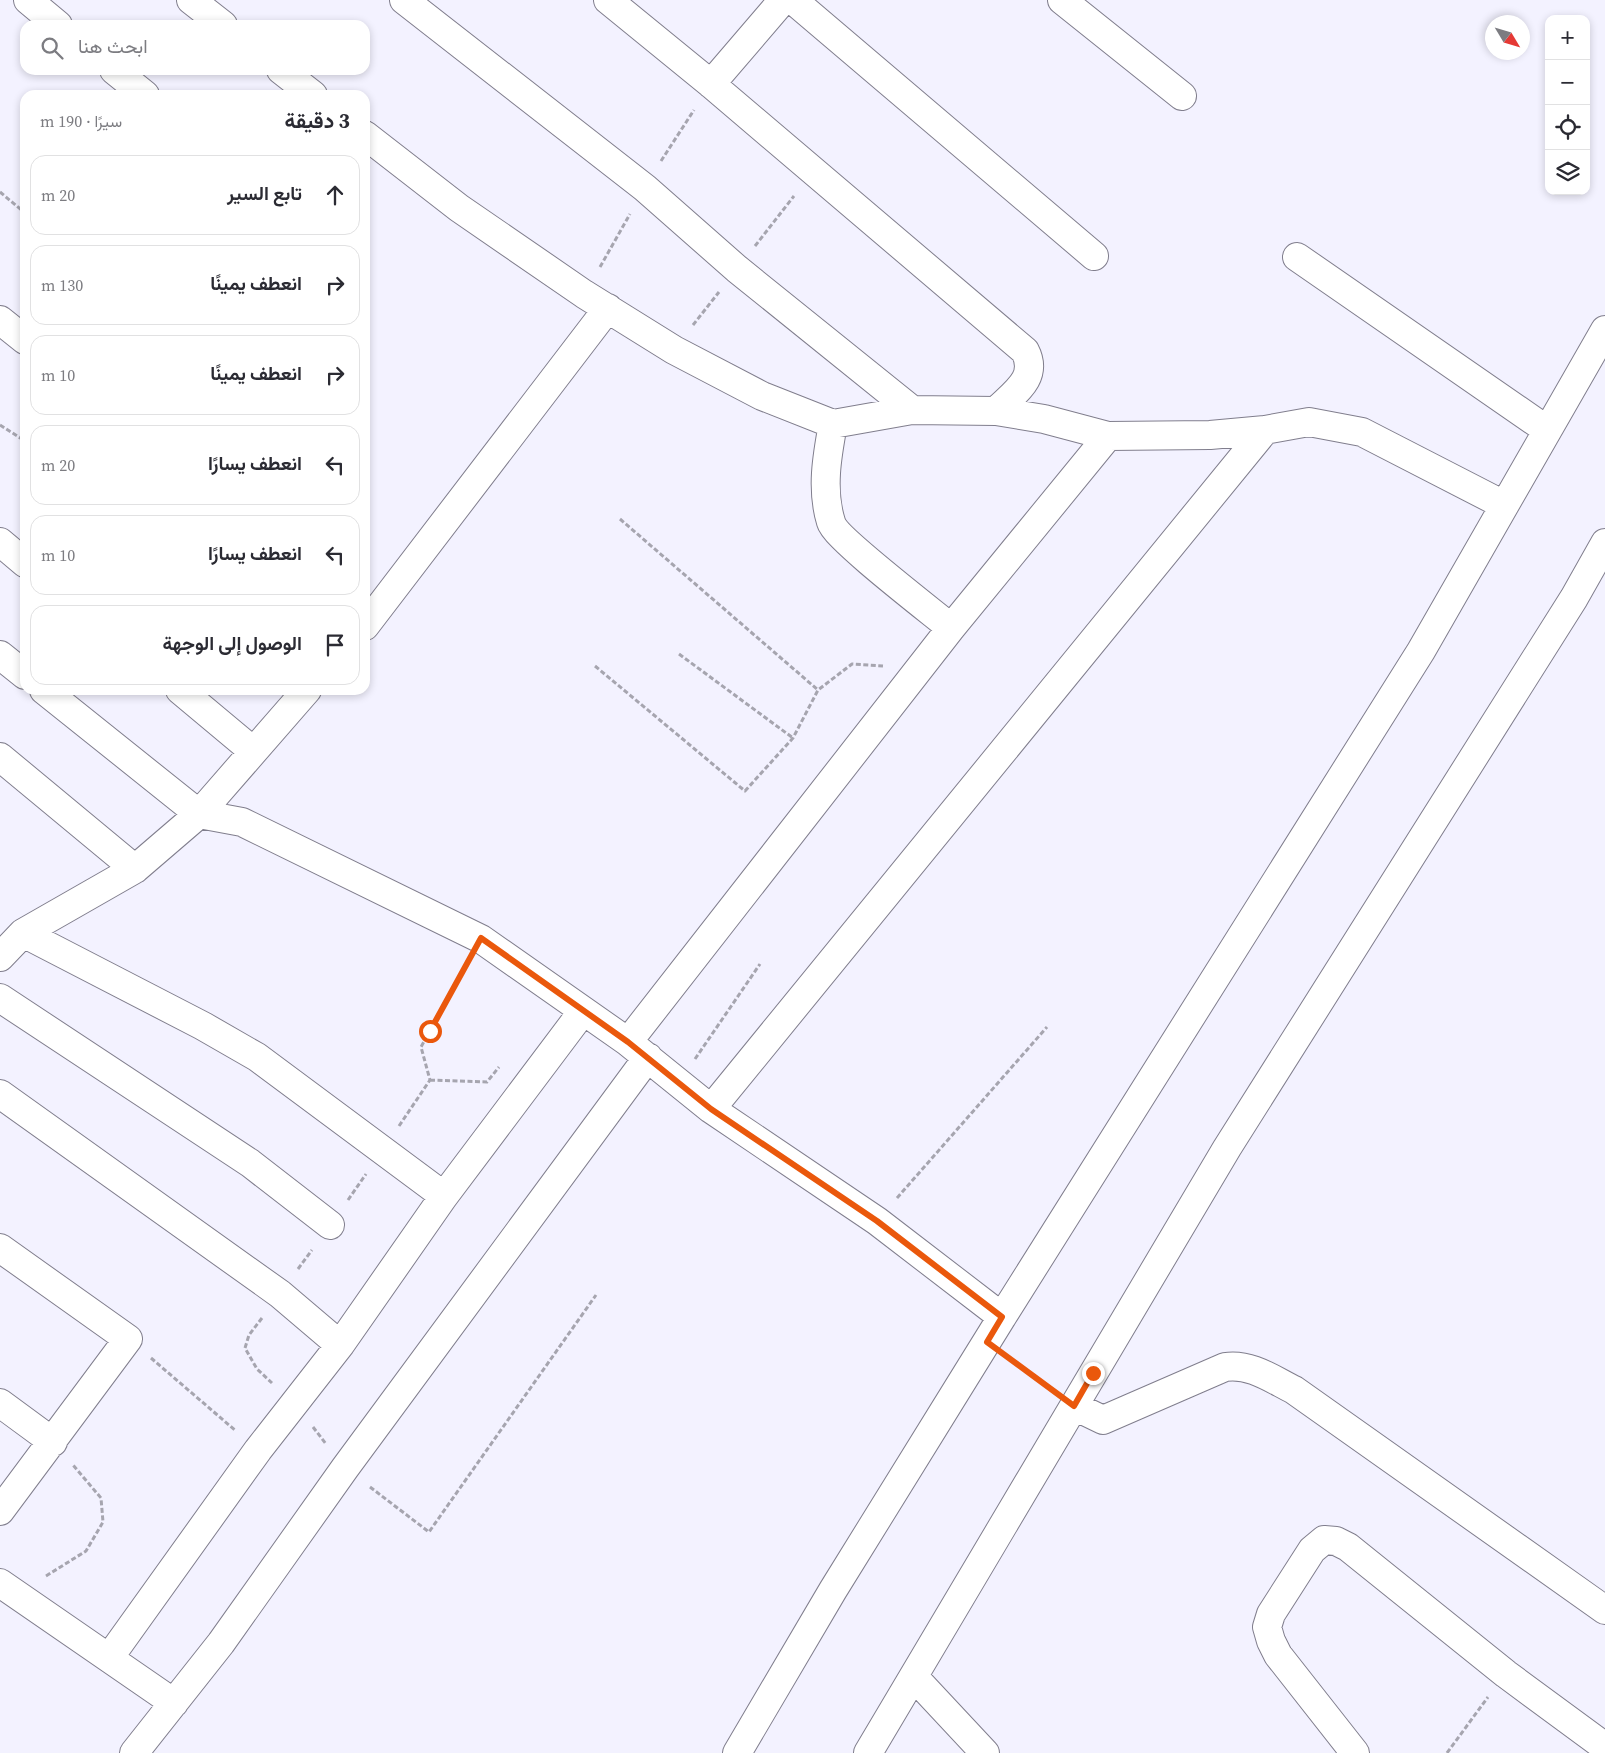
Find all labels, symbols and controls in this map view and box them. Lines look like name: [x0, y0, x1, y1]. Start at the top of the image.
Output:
north arrow: [1485, 15, 1530, 60]
map controls: [1545, 15, 1590, 195]
button: +: [1545, 15, 1590, 60]
search box: [20, 20, 370, 75]
text: ابحث هنا: [78, 33, 148, 59]
icon: search: [38, 34, 66, 62]
button: −: [1545, 60, 1590, 105]
button: locate: [1545, 105, 1590, 150]
text: 3 دقيقة: [285, 106, 350, 135]
text: سيرًا · 190 m: [40, 110, 122, 132]
button: layers: [1545, 150, 1590, 195]
text: تابع السير: [227, 180, 302, 206]
icon: ahead: [321, 181, 349, 209]
text: 20 m: [41, 184, 75, 206]
text: انعطف يمينًا: [210, 270, 302, 296]
icon: right: [321, 271, 349, 299]
text: 130 m: [41, 274, 83, 296]
text: انعطف يمينًا: [210, 360, 302, 386]
icon: right: [321, 361, 349, 389]
text: 10 m: [41, 364, 75, 386]
text: انعطف يسارًا: [208, 450, 302, 476]
icon: left: [321, 451, 349, 479]
text: 20 m: [41, 454, 75, 476]
text: انعطف يسارًا: [208, 540, 302, 566]
icon: left: [321, 541, 349, 569]
text: 10 m: [41, 544, 75, 566]
text: الوصول إلى الوجهة: [163, 630, 302, 656]
icon: arrive: [321, 631, 349, 659]
route start: [419, 1020, 442, 1043]
route end: [1082, 1362, 1105, 1385]

